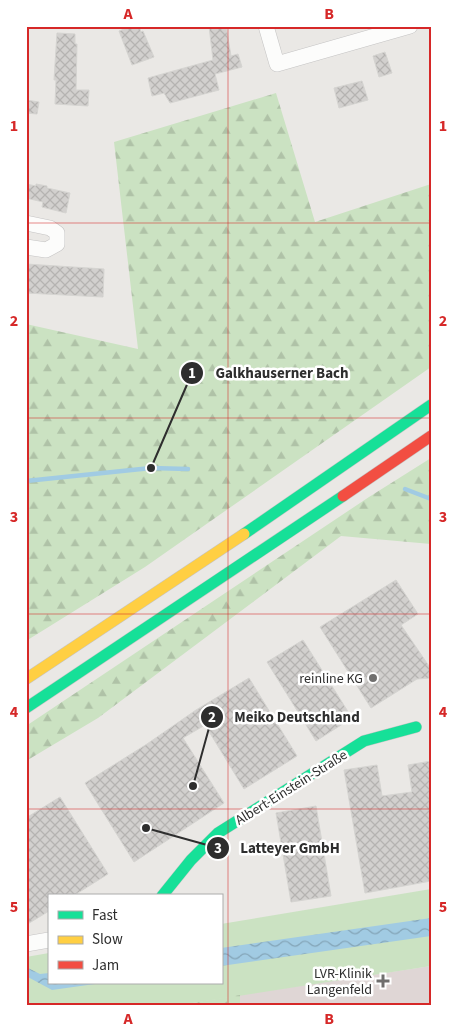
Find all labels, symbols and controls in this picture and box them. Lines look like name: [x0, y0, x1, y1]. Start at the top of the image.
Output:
text: A: [122, 3, 133, 25]
text: B: [324, 3, 334, 25]
text: 1: [10, 115, 18, 137]
text: 1: [439, 115, 447, 137]
text: 2: [10, 310, 18, 332]
text: 2: [439, 310, 447, 332]
callout: Galkhauserner Bach: [180, 358, 358, 388]
text: 1: [188, 363, 196, 384]
text: Galkhauserner Bach: [215, 363, 349, 384]
text: 3: [10, 506, 18, 528]
text: 3: [439, 506, 447, 528]
place label: reinline KG: [299, 669, 363, 689]
marker: reinline KG: [367, 672, 379, 684]
text: 4: [10, 701, 19, 723]
text: 4: [439, 701, 448, 723]
callout: Meiko Deutschland: [200, 702, 370, 732]
text: 2: [208, 707, 216, 728]
text: Meiko Deutschland: [234, 707, 360, 728]
street label: Albert-Einstein-Straße: [232, 745, 351, 830]
callout: Latteyer GmbH: [205, 833, 350, 863]
text: 3: [214, 838, 222, 859]
text: Latteyer GmbH: [240, 838, 340, 859]
legend: [48, 894, 222, 984]
text: 5: [10, 896, 18, 918]
text: 5: [439, 896, 447, 918]
text: Fast: [92, 905, 118, 926]
text: Slow: [92, 929, 123, 950]
text: Jam: [92, 955, 119, 976]
place label: LVR-Klinik Langenfeld: [307, 964, 372, 1000]
marker: LVR-Klinik Langenfeld: [376, 974, 390, 988]
text: A: [122, 1008, 133, 1030]
text: B: [324, 1008, 334, 1030]

